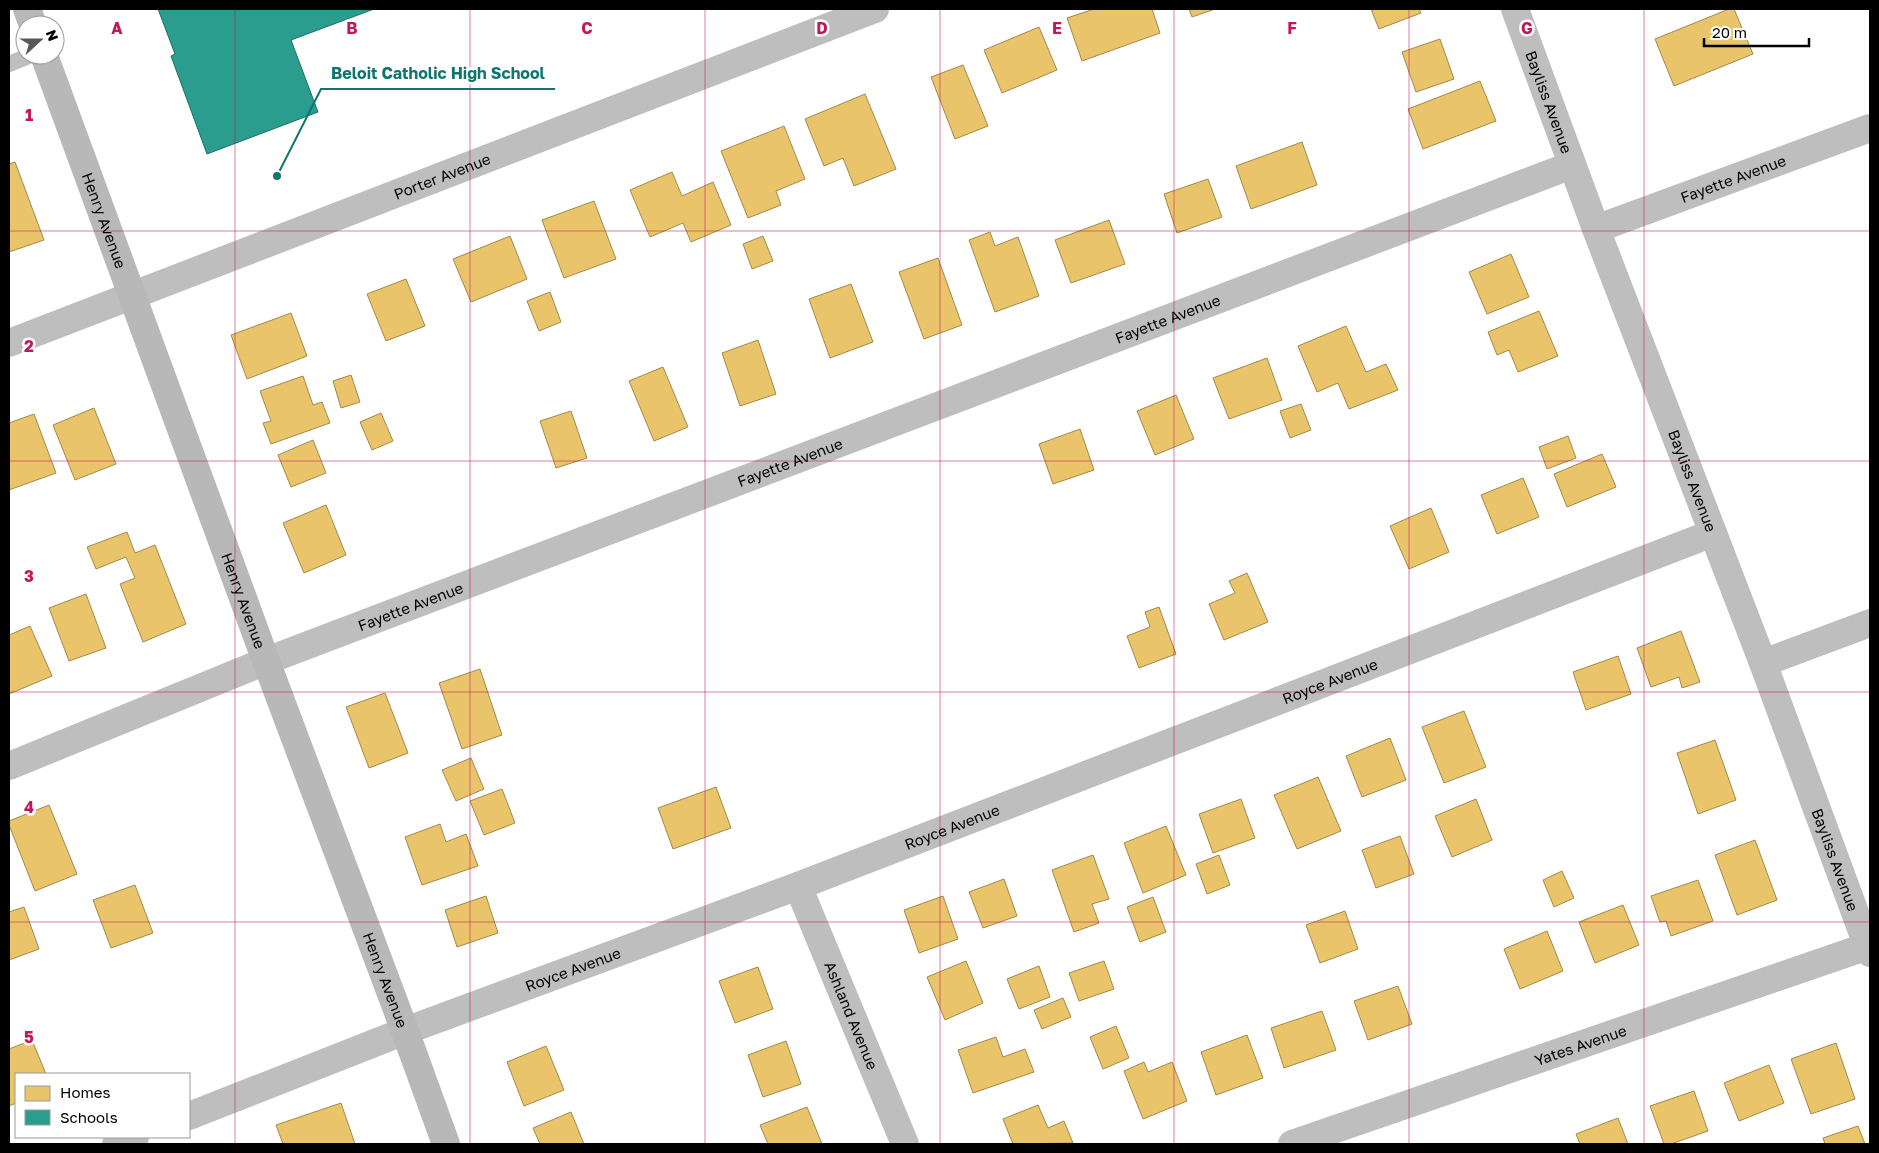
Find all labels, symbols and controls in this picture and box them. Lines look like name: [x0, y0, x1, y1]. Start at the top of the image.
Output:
north arrow: [15, 15, 65, 65]
scale bar: [1704, 15, 1809, 47]
text: A: [111, 18, 123, 38]
text: B: [346, 18, 358, 38]
text: C: [581, 18, 593, 38]
text: D: [816, 18, 828, 38]
text: E: [1052, 18, 1062, 38]
text: F: [1287, 18, 1297, 38]
text: G: [1521, 18, 1533, 38]
text: 20 m: [1712, 23, 1747, 41]
text: N: [43, 27, 62, 43]
street label: Bayliss Avenue: [1522, 48, 1576, 156]
callout: Beloit Catholic High School: [321, 58, 555, 89]
text: Beloit Catholic High School: [331, 63, 546, 83]
text: 1: [25, 105, 33, 125]
street label: Porter Avenue: [391, 149, 493, 203]
street label: Fayette Avenue: [1678, 151, 1788, 206]
street label: Henry Avenue: [79, 170, 130, 271]
street label: Fayette Avenue: [1112, 290, 1223, 347]
text: 2: [24, 336, 34, 356]
street label: Bayliss Avenue: [1665, 427, 1721, 535]
street label: Fayette Avenue: [735, 434, 845, 490]
street label: Henry Avenue: [218, 550, 270, 651]
text: 3: [24, 566, 34, 586]
street label: Fayette Avenue: [355, 578, 466, 634]
street label: Royce Avenue: [1280, 654, 1380, 707]
text: 4: [24, 797, 34, 817]
street label: Royce Avenue: [902, 800, 1002, 853]
street label: Bayliss Avenue: [1808, 806, 1863, 914]
street label: Henry Avenue: [360, 930, 412, 1030]
street label: Royce Avenue: [523, 943, 623, 995]
street label: Ashland Avenue: [821, 958, 882, 1072]
street label: Yates Avenue: [1532, 1021, 1629, 1069]
text: 5: [24, 1027, 34, 1047]
legend: [15, 1073, 190, 1138]
text: Homes: [60, 1083, 110, 1101]
text: Schools: [60, 1108, 118, 1126]

